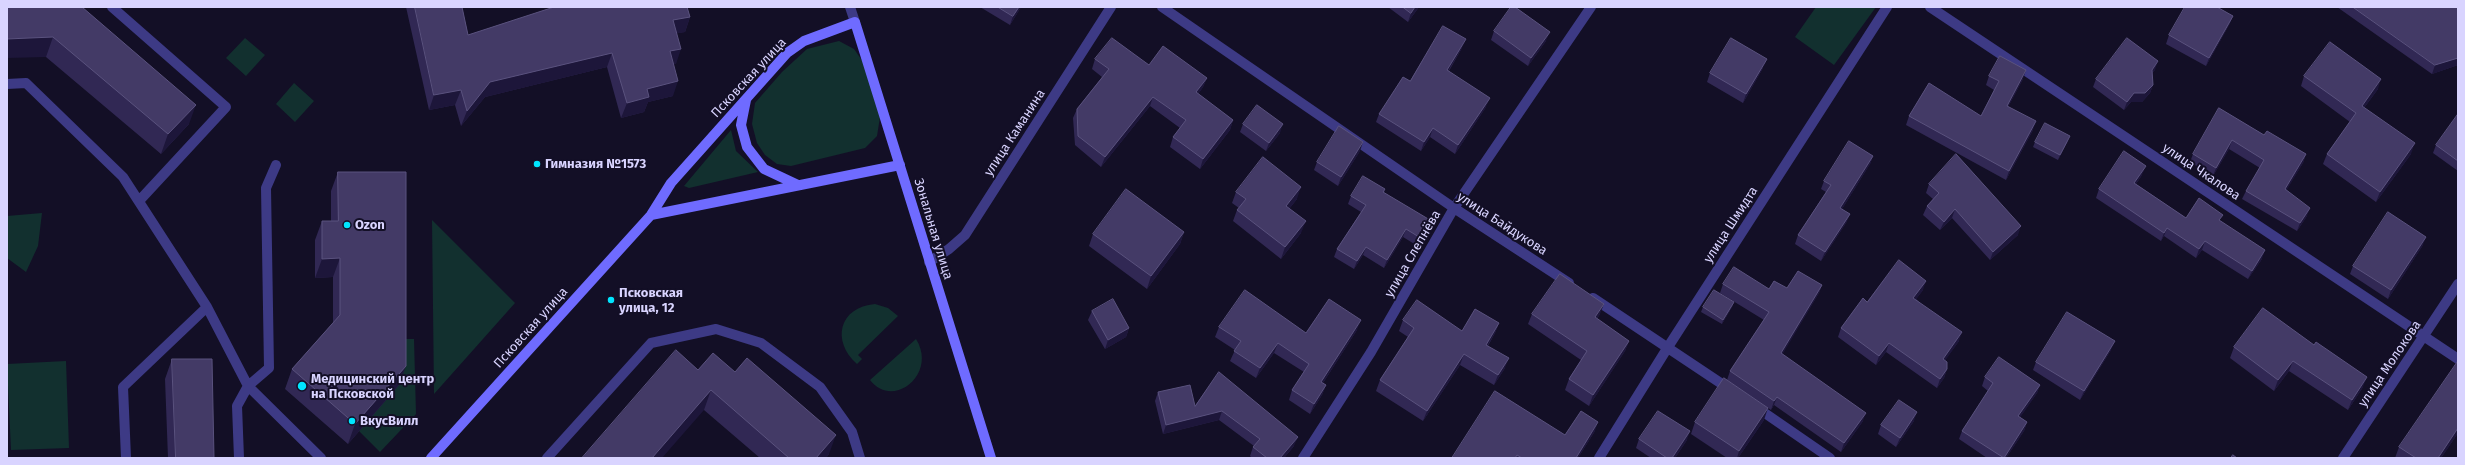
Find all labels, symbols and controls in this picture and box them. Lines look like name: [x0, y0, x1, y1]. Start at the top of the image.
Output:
street label: Псковская улица: [708, 35, 790, 121]
street label: улица Каманина: [981, 87, 1049, 179]
street label: улица Чкалова: [2159, 140, 2243, 204]
place label: Гимназия №1573: [545, 156, 646, 172]
marker: Гимназия №1573: [532, 159, 542, 169]
street label: Зональная улица: [910, 177, 956, 281]
street label: улица Шмидта: [1701, 184, 1761, 266]
street label: улица Байдукова: [1454, 189, 1550, 259]
street label: улица Слепнёва: [1382, 208, 1444, 300]
place label: Ozon: [355, 217, 385, 233]
marker: Ozon: [342, 220, 352, 230]
street label: Псковская улица: [491, 284, 571, 372]
place label: Псковская улица, 12: [619, 285, 683, 316]
marker: Псковская улица, 12: [606, 295, 616, 305]
street label: улица Молокова: [2355, 318, 2425, 410]
place label: Медицинский центр на Псковской: [311, 371, 434, 402]
marker: Медицинский центр на Псковской: [296, 380, 308, 392]
place label: ВкусВилл: [360, 413, 419, 429]
marker: ВкусВилл: [347, 416, 357, 426]

